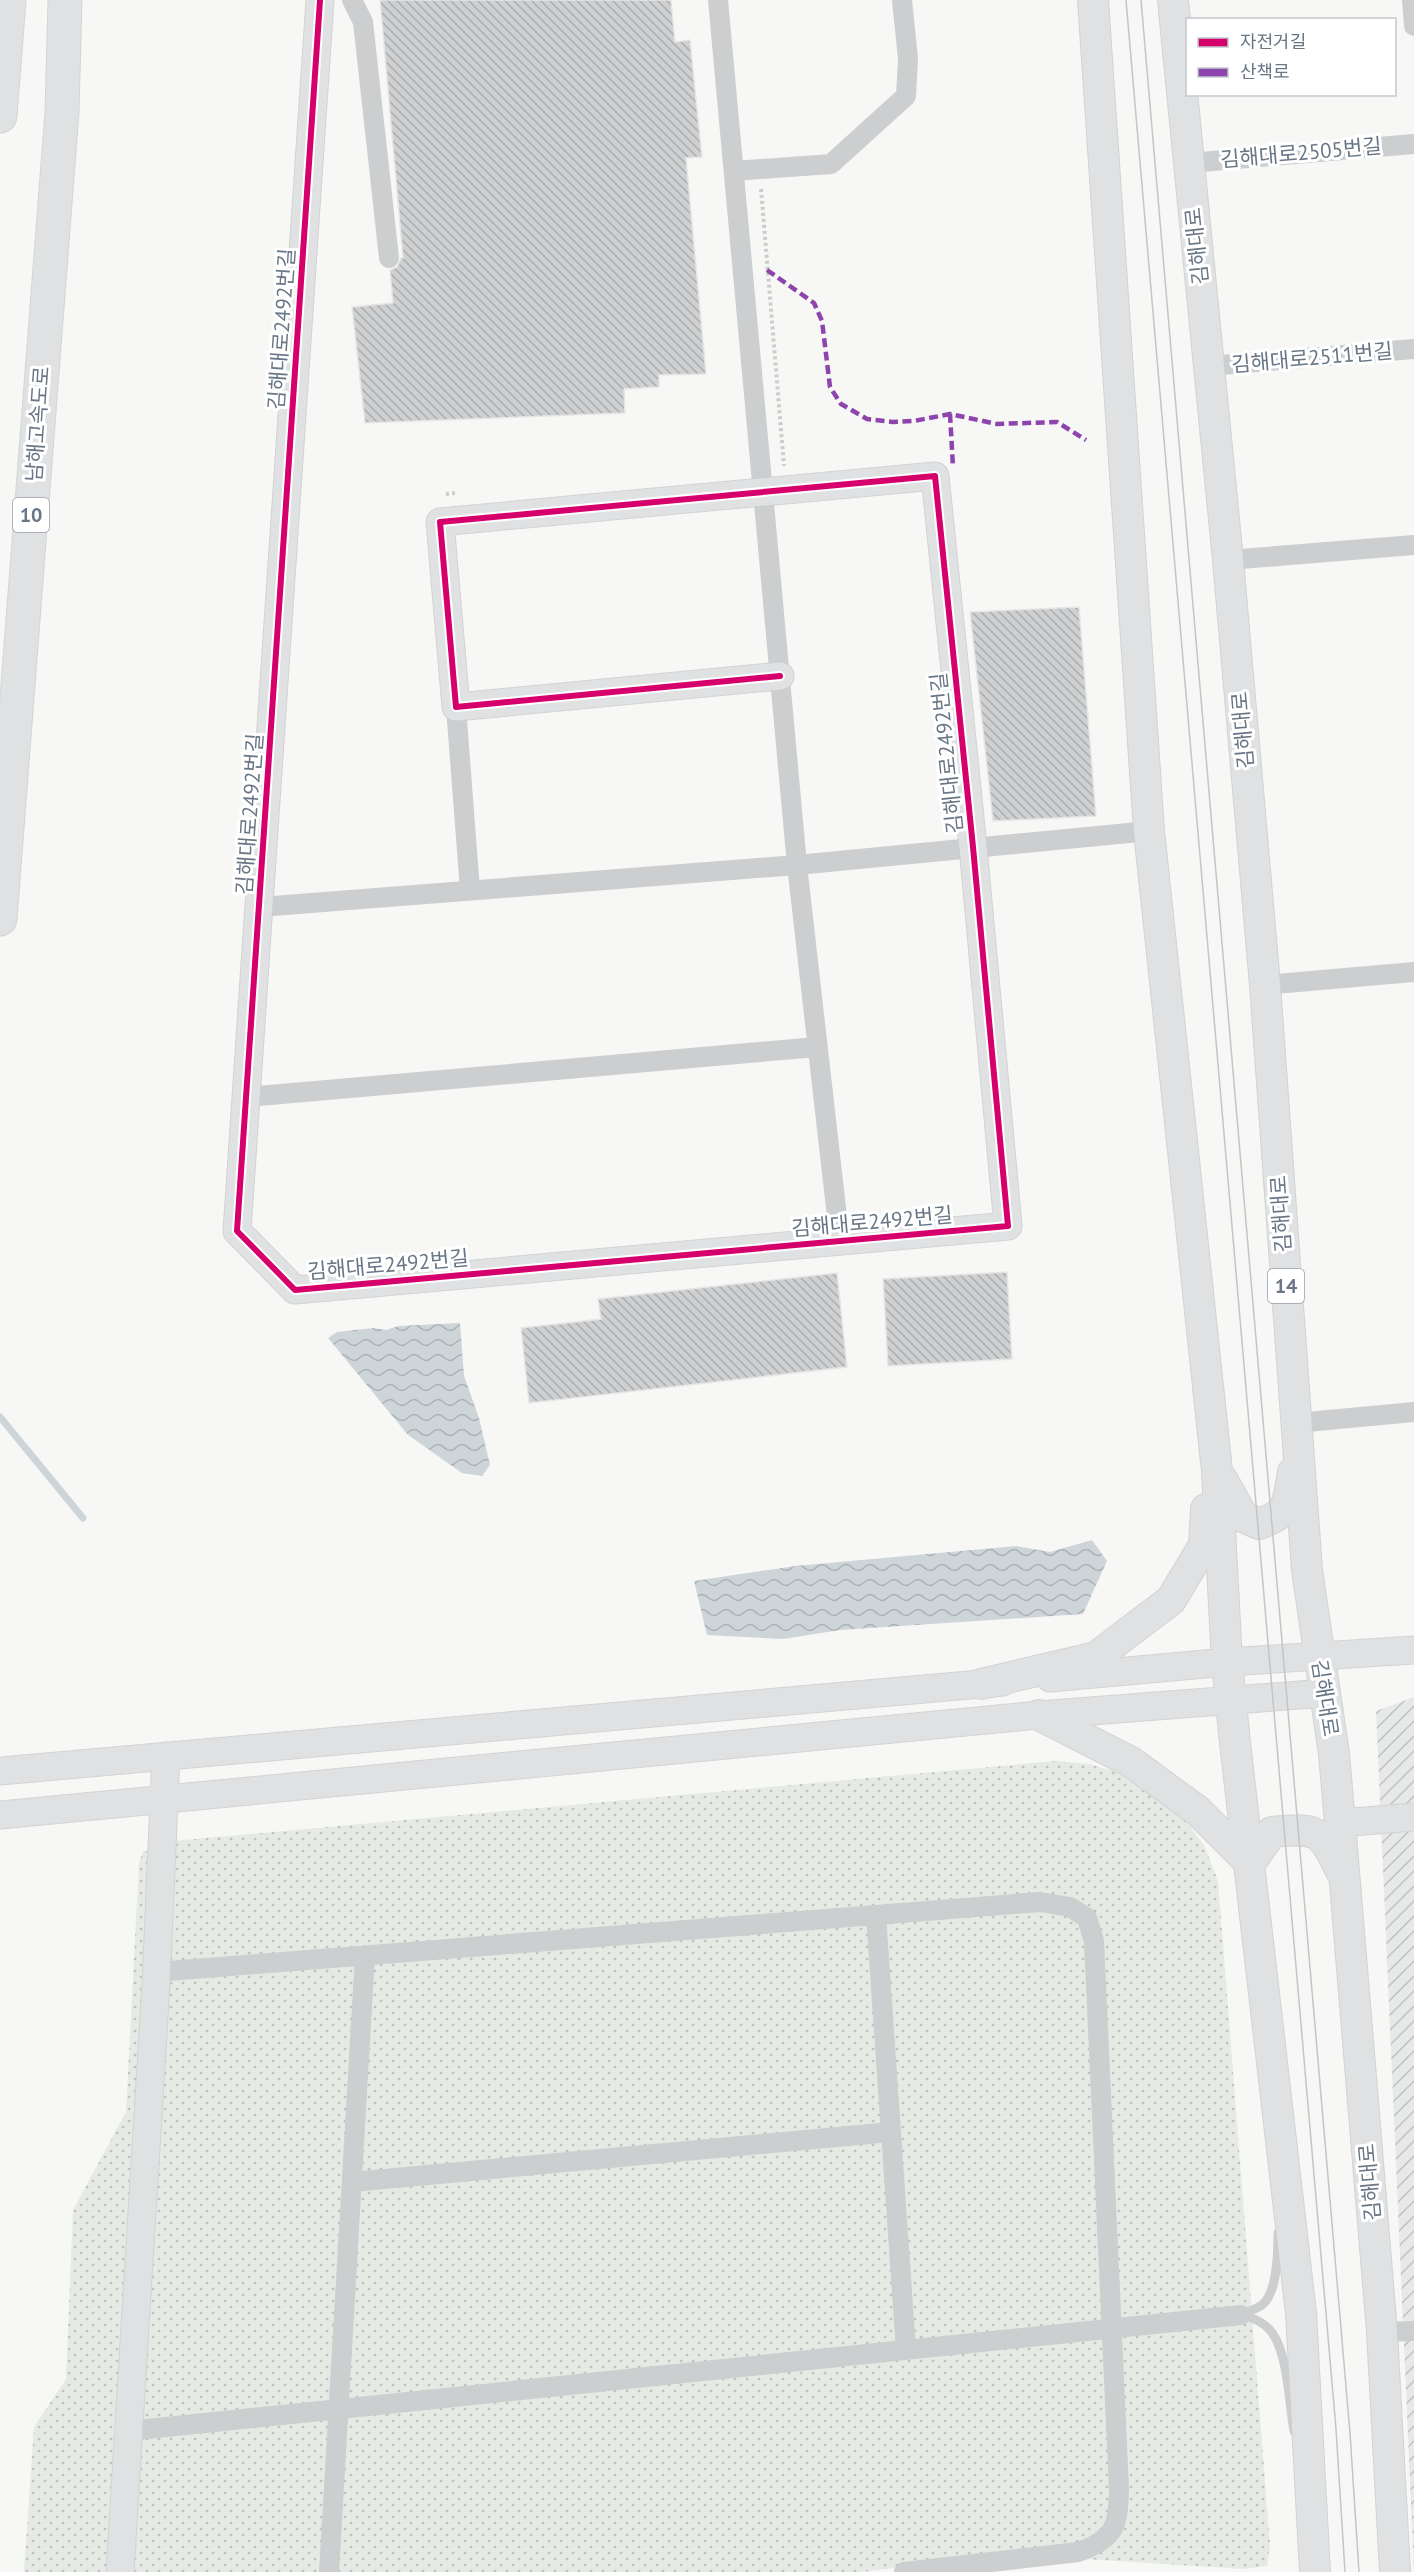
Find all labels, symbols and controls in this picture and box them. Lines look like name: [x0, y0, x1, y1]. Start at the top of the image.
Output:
legend: [1186, 18, 1396, 96]
text: 자전거길: [1240, 30, 1306, 53]
text: 산책로: [1240, 60, 1290, 83]
street label: 김해대로2505번길: [1219, 132, 1383, 173]
street label: 김해대로: [1179, 206, 1214, 286]
street label: 김해대로2492번길: [262, 247, 301, 411]
street label: 김해대로2511번길: [1230, 337, 1394, 378]
street label: 남해고속도로: [20, 365, 55, 483]
road number: 10: [13, 498, 49, 532]
street label: 김해대로2492번길: [925, 671, 968, 835]
street label: 김해대로: [1226, 690, 1259, 770]
street label: 김해대로2492번길: [230, 732, 269, 896]
street label: 김해대로: [1264, 1175, 1297, 1254]
street label: 김해대로2492번길: [790, 1201, 954, 1242]
street label: 김해대로2492번길: [306, 1244, 470, 1285]
road number: 14: [1268, 1269, 1304, 1303]
street label: 김해대로: [1306, 1658, 1345, 1738]
street label: 김해대로: [1353, 2142, 1386, 2222]

